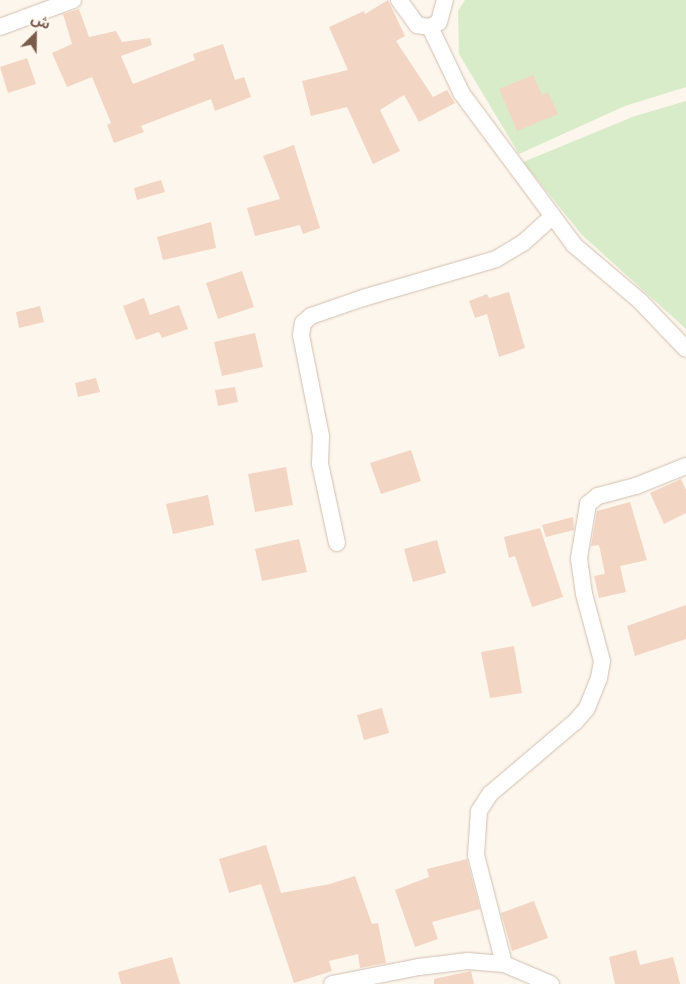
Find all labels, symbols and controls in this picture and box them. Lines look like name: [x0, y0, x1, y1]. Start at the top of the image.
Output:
north arrow: [10, 10, 60, 60]
text: ش: [29, 10, 53, 32]

